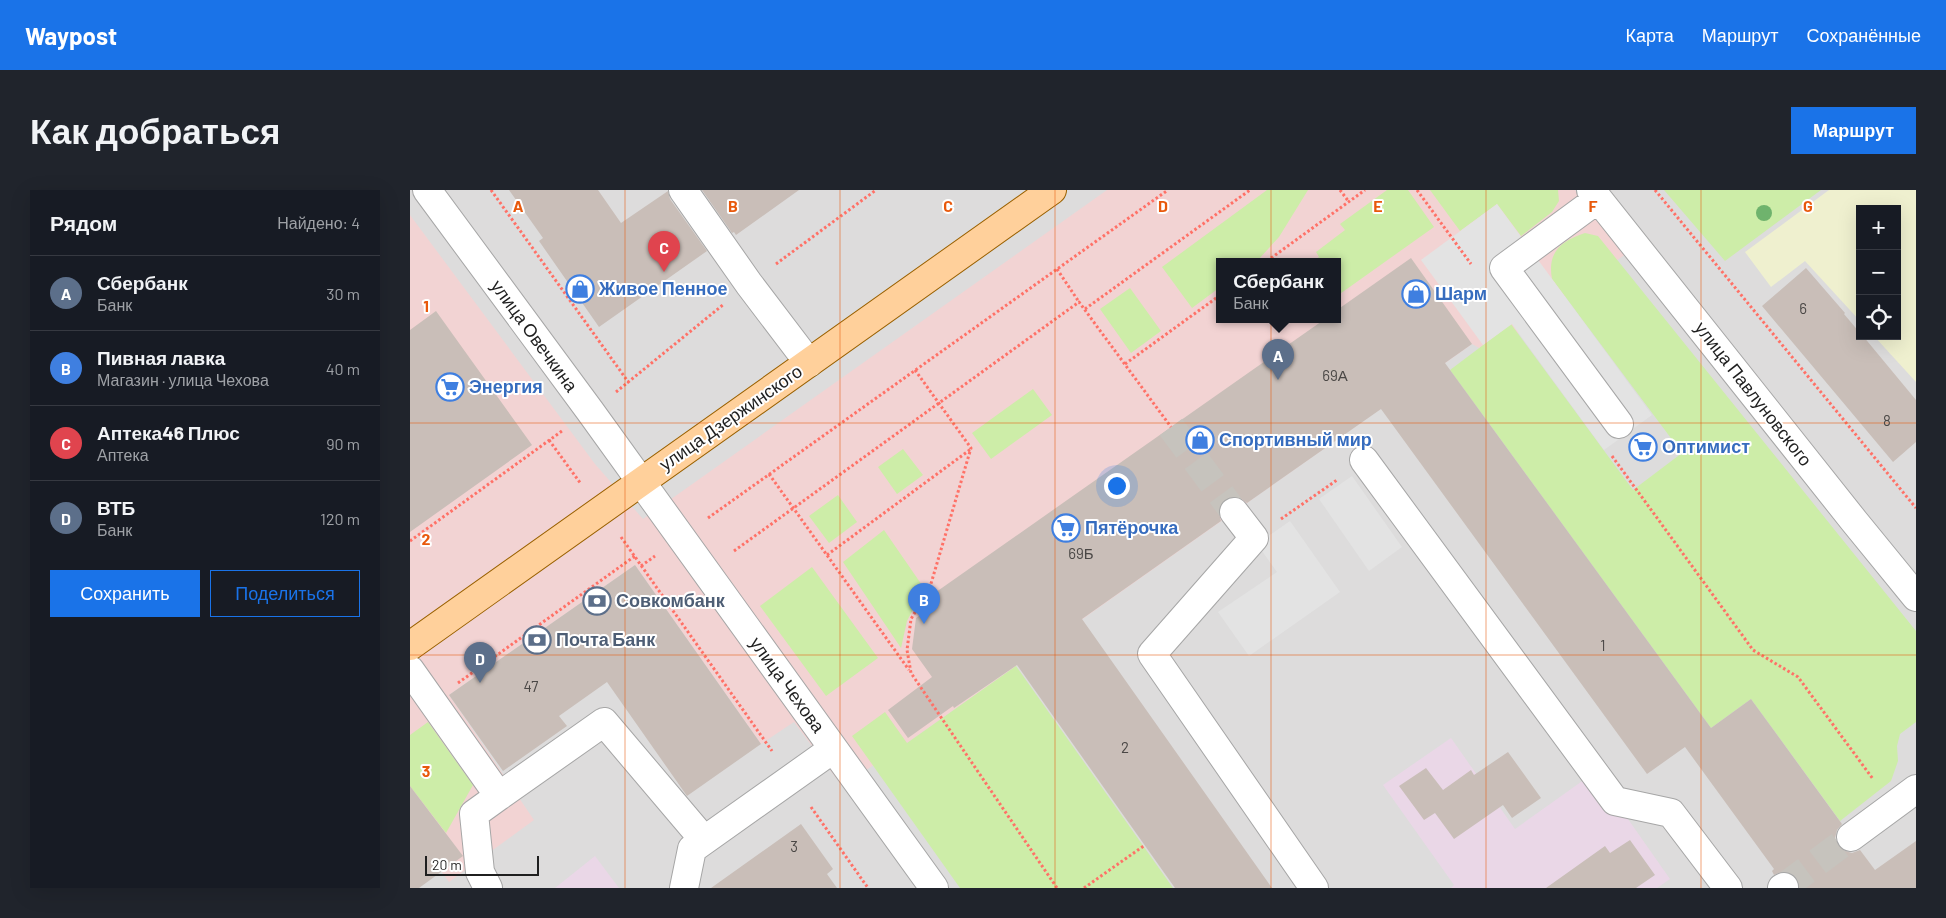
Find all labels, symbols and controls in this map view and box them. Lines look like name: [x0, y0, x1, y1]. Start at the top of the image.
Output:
text: Waypost: [25, 21, 117, 50]
text: Карта: [1626, 24, 1674, 46]
text: Маршрут: [1702, 24, 1778, 46]
text: Сохранённые: [1806, 24, 1921, 46]
button: Маршрут: [1791, 107, 1916, 154]
text: Как добраться: [30, 109, 280, 151]
text: A: [513, 196, 524, 215]
text: B: [728, 196, 738, 215]
text: C: [943, 196, 953, 215]
text: D: [1158, 196, 1168, 215]
text: E: [1373, 196, 1383, 215]
text: F: [1589, 196, 1598, 215]
text: G: [1803, 196, 1813, 215]
map controls: [1856, 205, 1901, 340]
button: +: [1856, 205, 1901, 250]
text: Рядом: [50, 210, 117, 235]
text: Найдено: 4: [277, 213, 360, 232]
pin: C: [648, 231, 680, 272]
button: −: [1856, 250, 1901, 295]
popup: [1216, 258, 1341, 323]
text: Сбербанк: [1233, 269, 1324, 292]
text: Сбербанк: [97, 271, 188, 294]
shop icon: Живое Пенное: [565, 274, 595, 304]
street label: улица Овечкина: [487, 275, 583, 397]
place label: Живое Пенное: [598, 277, 727, 299]
shop icon: Шарм: [1401, 279, 1431, 309]
place label: Шарм: [1435, 282, 1487, 304]
text: A: [61, 284, 71, 303]
text: 30 m: [326, 284, 360, 303]
text: Банк: [1233, 293, 1268, 312]
text: Банк: [97, 295, 132, 314]
button: locate: [1856, 295, 1901, 340]
text: 1: [423, 296, 429, 315]
house number: 6: [1799, 299, 1807, 317]
street label: улица Павлуновского: [1691, 317, 1817, 470]
pin: A: [1262, 339, 1294, 380]
text: Пивная лавка: [97, 346, 225, 369]
text: B: [61, 359, 71, 378]
text: 40 m: [326, 359, 360, 378]
street label: улица Дзержинского: [655, 360, 806, 475]
house number: 69А: [1322, 366, 1348, 384]
text: Магазин · улица Чехова: [97, 370, 269, 389]
supermarket icon: Энергия: [435, 372, 465, 402]
place label: Энергия: [469, 375, 543, 397]
house number: 8: [1883, 411, 1891, 429]
text: Аптека46 Плюс: [97, 421, 240, 444]
shop icon: Спортивный мир: [1185, 425, 1215, 455]
place label: Спортивный мир: [1219, 428, 1372, 450]
supermarket icon: Оптимист: [1628, 432, 1658, 462]
text: C: [61, 434, 71, 453]
text: 90 m: [326, 434, 360, 453]
place label: Оптимист: [1662, 435, 1750, 457]
text: Аптека: [97, 445, 149, 464]
your location: [1104, 473, 1130, 499]
text: ВТБ: [97, 496, 135, 519]
text: D: [61, 509, 71, 528]
text: 120 m: [320, 509, 360, 528]
supermarket icon: Пятёрочка: [1051, 513, 1081, 543]
place label: Пятёрочка: [1085, 516, 1179, 538]
text: Банк: [97, 520, 132, 539]
text: 2: [422, 529, 431, 548]
house number: 69Б: [1068, 544, 1094, 562]
button: Сохранить: [50, 570, 200, 617]
button: Поделиться: [210, 570, 360, 617]
pin: B: [908, 583, 940, 624]
bank icon: Совкомбанк: [582, 586, 612, 616]
place label: Совкомбанк: [616, 589, 726, 611]
bank icon: Почта Банк: [522, 625, 552, 655]
place label: Почта Банк: [556, 628, 656, 650]
street label: улица Чехова: [746, 632, 830, 737]
house number: 1: [1600, 636, 1606, 654]
pin: D: [464, 642, 496, 683]
house number: 47: [524, 677, 538, 695]
house number: 2: [1121, 738, 1129, 756]
text: 3: [422, 761, 430, 780]
house number: 3: [790, 837, 798, 855]
scale bar: [425, 853, 539, 876]
text: 20 m: [432, 856, 462, 873]

